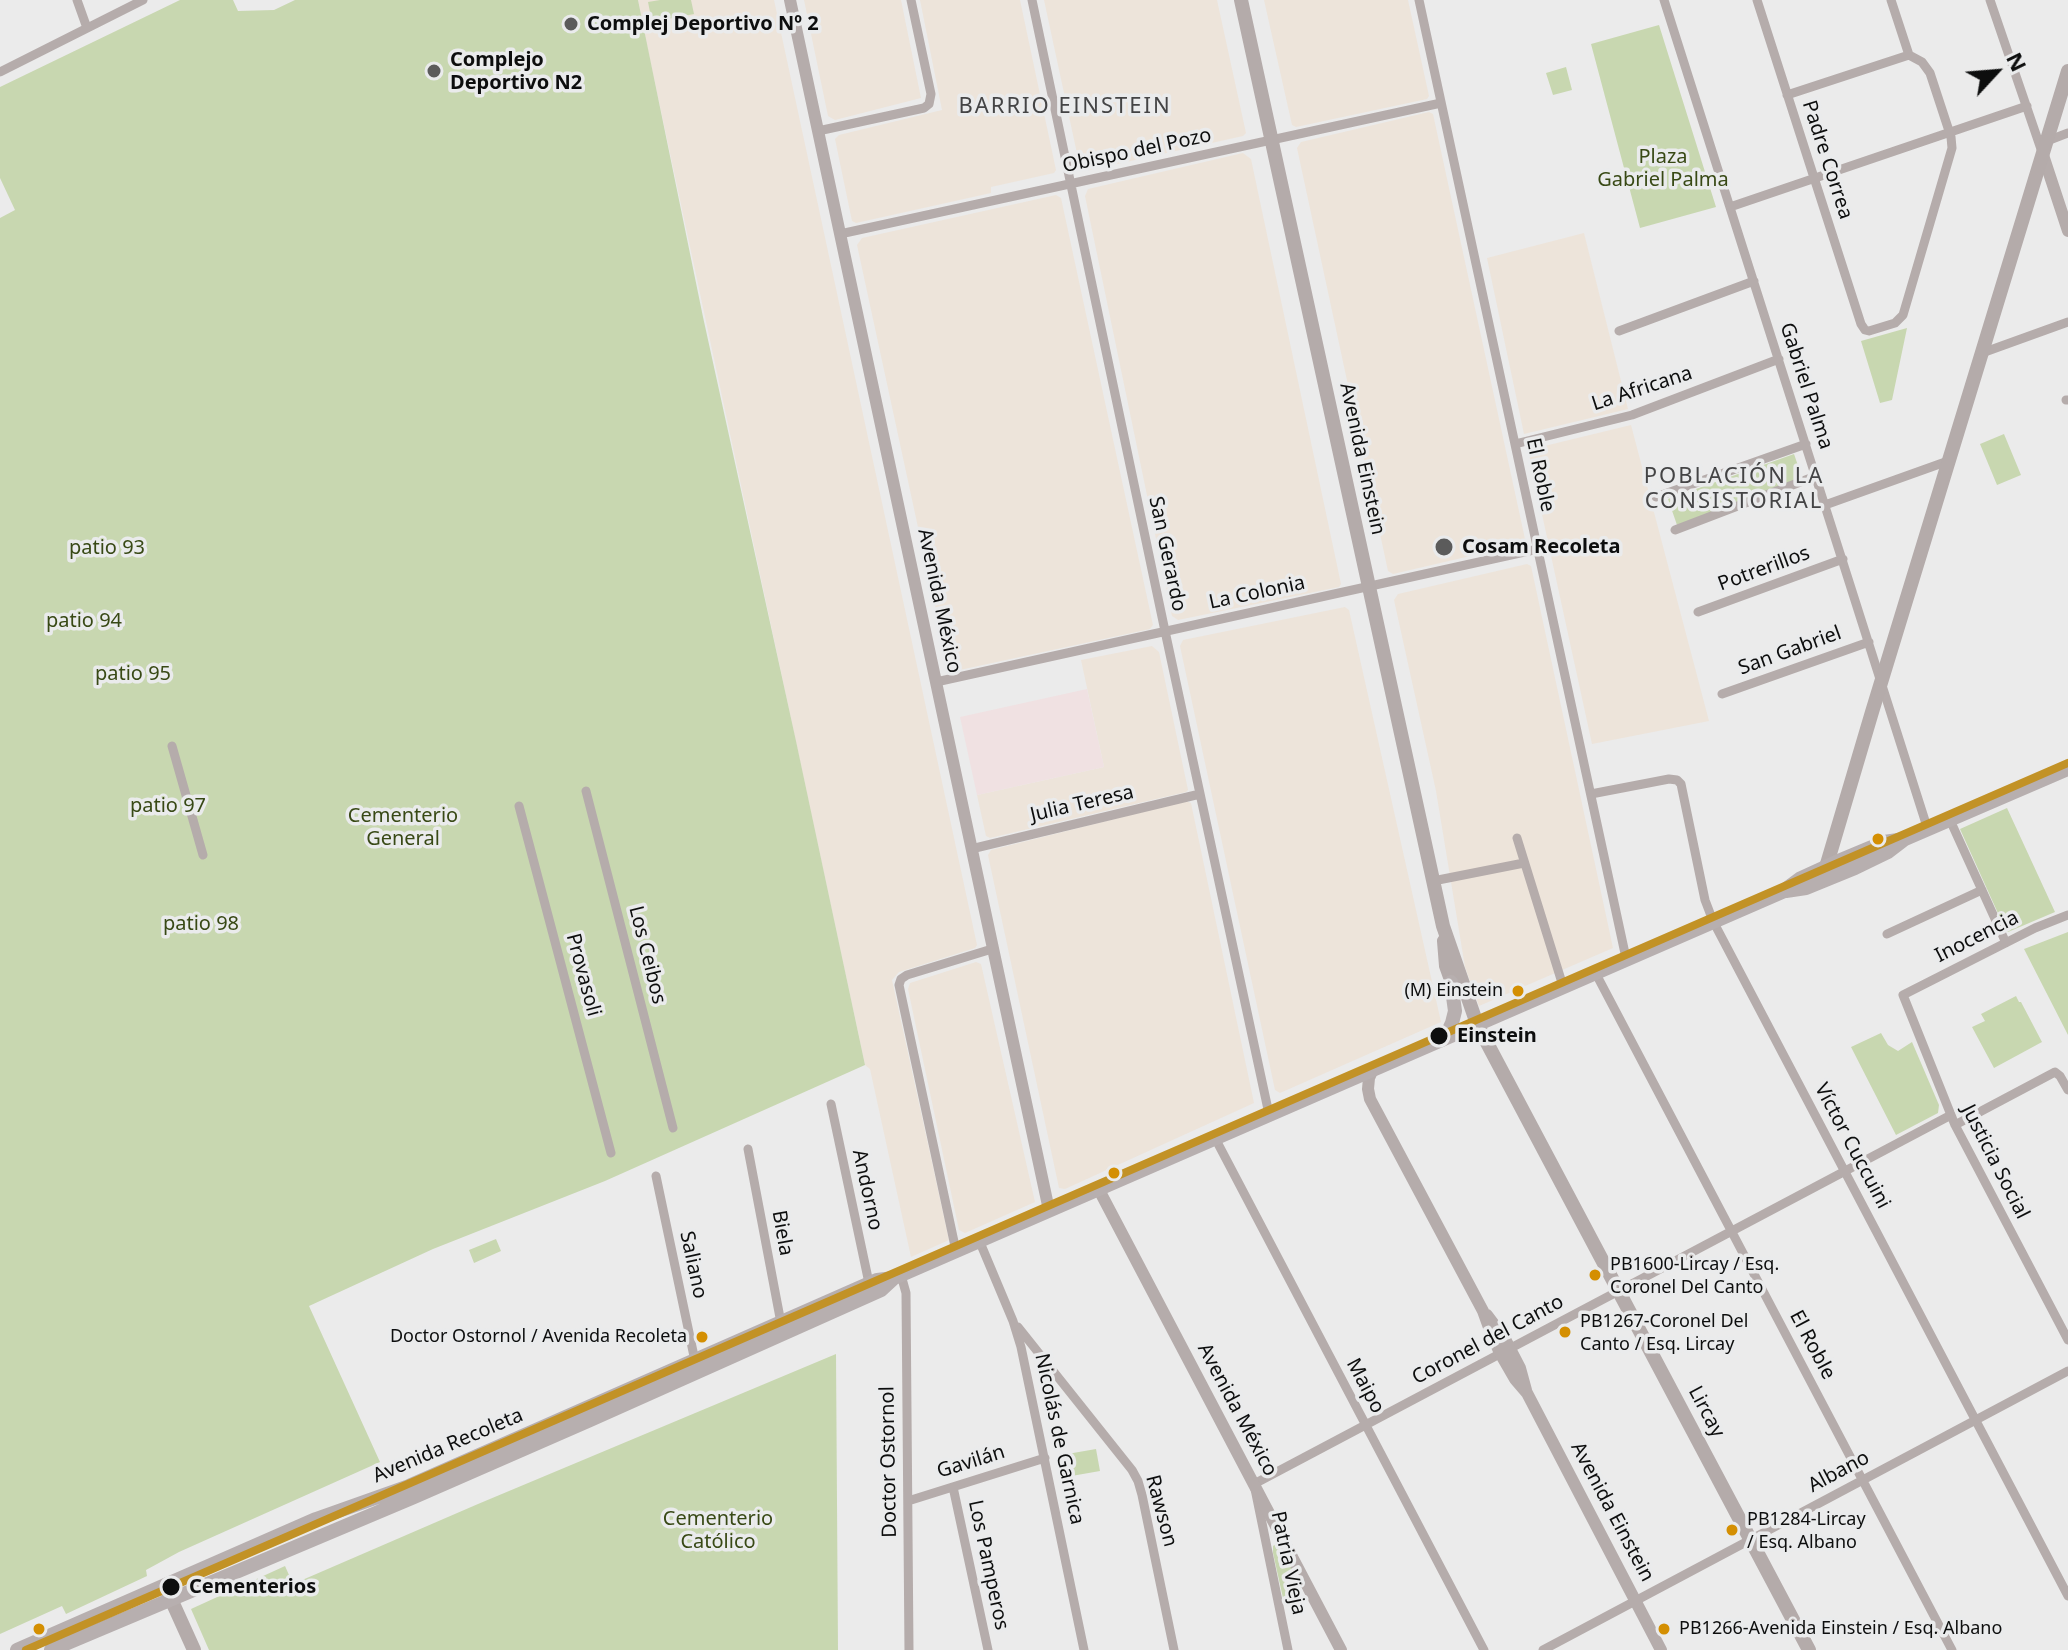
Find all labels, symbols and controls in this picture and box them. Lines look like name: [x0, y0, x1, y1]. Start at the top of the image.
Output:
place label: Complej Deportivo Nº 2: [587, 12, 819, 36]
marker: Complej Deportivo Nº 2: [562, 15, 580, 33]
north arrow: [1956, 32, 2036, 112]
text: N: [2000, 47, 2035, 76]
place label: Complejo Deportivo N2: [450, 48, 582, 95]
marker: Complejo Deportivo N2: [425, 62, 443, 80]
district label: BARRIO EINSTEIN: [958, 94, 1172, 120]
street label: Padre Correa: [1797, 98, 1857, 222]
street label: Obispo del Pozo: [1060, 123, 1214, 179]
park label: Plaza Gabriel Palma: [1597, 145, 1729, 192]
street label: Gabriel Palma: [1774, 320, 1838, 452]
street label: La Africana: [1589, 361, 1695, 417]
street label: Avenida Einstein: [1334, 381, 1390, 537]
street label: El Roble: [1520, 436, 1560, 514]
district label: POBLACIÓN LA CONSISTORIAL: [1644, 464, 1824, 516]
street label: San Gerardo: [1143, 494, 1191, 614]
street label: Avenida México: [912, 527, 966, 675]
place label: Cosam Recoleta: [1462, 535, 1620, 559]
park label: patio 93: [69, 536, 145, 560]
marker: Cosam Recoleta: [1433, 536, 1455, 558]
street label: Potrerillos: [1715, 541, 1813, 597]
street label: La Colonia: [1207, 571, 1307, 615]
park label: patio 94: [46, 609, 122, 633]
street label: San Gabriel: [1735, 621, 1845, 681]
park label: patio 95: [95, 662, 171, 686]
street label: Julia Teresa: [1028, 780, 1136, 828]
park label: patio 97: [130, 794, 206, 818]
park label: Cementerio General: [348, 804, 458, 851]
unlabelled marker: [1870, 831, 1886, 847]
street label: Los Ceibos: [623, 903, 671, 1007]
street label: Inocencia: [1931, 906, 2023, 968]
park label: patio 98: [163, 912, 239, 936]
street label: Provasoli: [560, 931, 606, 1019]
place label: (M) Einstein: [1404, 980, 1503, 1002]
marker: (M) Einstein: [1510, 983, 1526, 999]
place label: Einstein: [1457, 1024, 1537, 1048]
marker: Einstein: [1428, 1025, 1450, 1047]
street label: Víctor Cuccuini: [1809, 1079, 1895, 1213]
street label: Justicia Social: [1956, 1101, 2034, 1223]
street label: Andorno: [847, 1147, 887, 1233]
unlabelled marker: [1106, 1165, 1122, 1181]
street label: Biela: [766, 1208, 798, 1258]
street label: Saliano: [674, 1229, 712, 1301]
place label: PB1600-Lircay / Esq. Coronel Del Canto: [1610, 1254, 1779, 1296]
marker: PB1600-Lircay / Esq. Coronel Del Canto: [1587, 1267, 1603, 1283]
street label: Coronel del Canto: [1408, 1290, 1568, 1390]
street label: El Roble: [1784, 1306, 1840, 1384]
place label: PB1267-Coronel Del Canto / Esq. Lircay: [1580, 1311, 1748, 1354]
marker: PB1267-Coronel Del Canto / Esq. Lircay: [1557, 1324, 1573, 1340]
place label: Doctor Ostornol / Avenida Recoleta: [390, 1326, 687, 1348]
marker: Doctor Ostornol / Avenida Recoleta: [694, 1329, 710, 1345]
street label: Avenida México: [1192, 1340, 1282, 1480]
street label: Nicolás de Garnica: [1029, 1351, 1089, 1527]
street label: Maipo: [1341, 1354, 1389, 1418]
street label: Lircay: [1683, 1382, 1729, 1442]
street label: Doctor Ostornol: [876, 1386, 902, 1538]
street label: Avenida Recoleta: [369, 1404, 527, 1488]
street label: Avenida Einstein: [1565, 1438, 1659, 1586]
street label: Gavilán: [934, 1440, 1008, 1484]
street label: Albano: [1804, 1446, 1874, 1498]
street label: Rawson: [1140, 1472, 1182, 1550]
street label: Los Pamperos: [962, 1498, 1014, 1632]
park label: Cementerio Católico: [663, 1507, 773, 1554]
street label: Patria Vieja: [1265, 1509, 1311, 1617]
place label: PB1284-Lircay / Esq. Albano: [1747, 1509, 1866, 1552]
marker: PB1284-Lircay / Esq. Albano: [1724, 1522, 1740, 1538]
place label: Cementerios: [189, 1575, 316, 1599]
marker: Cementerios: [160, 1576, 182, 1598]
place label: PB1266-Avenida Einstein / Esq. Albano: [1679, 1618, 2002, 1640]
unlabelled marker: [31, 1621, 47, 1637]
marker: PB1266-Avenida Einstein / Esq. Albano: [1656, 1621, 1672, 1637]

